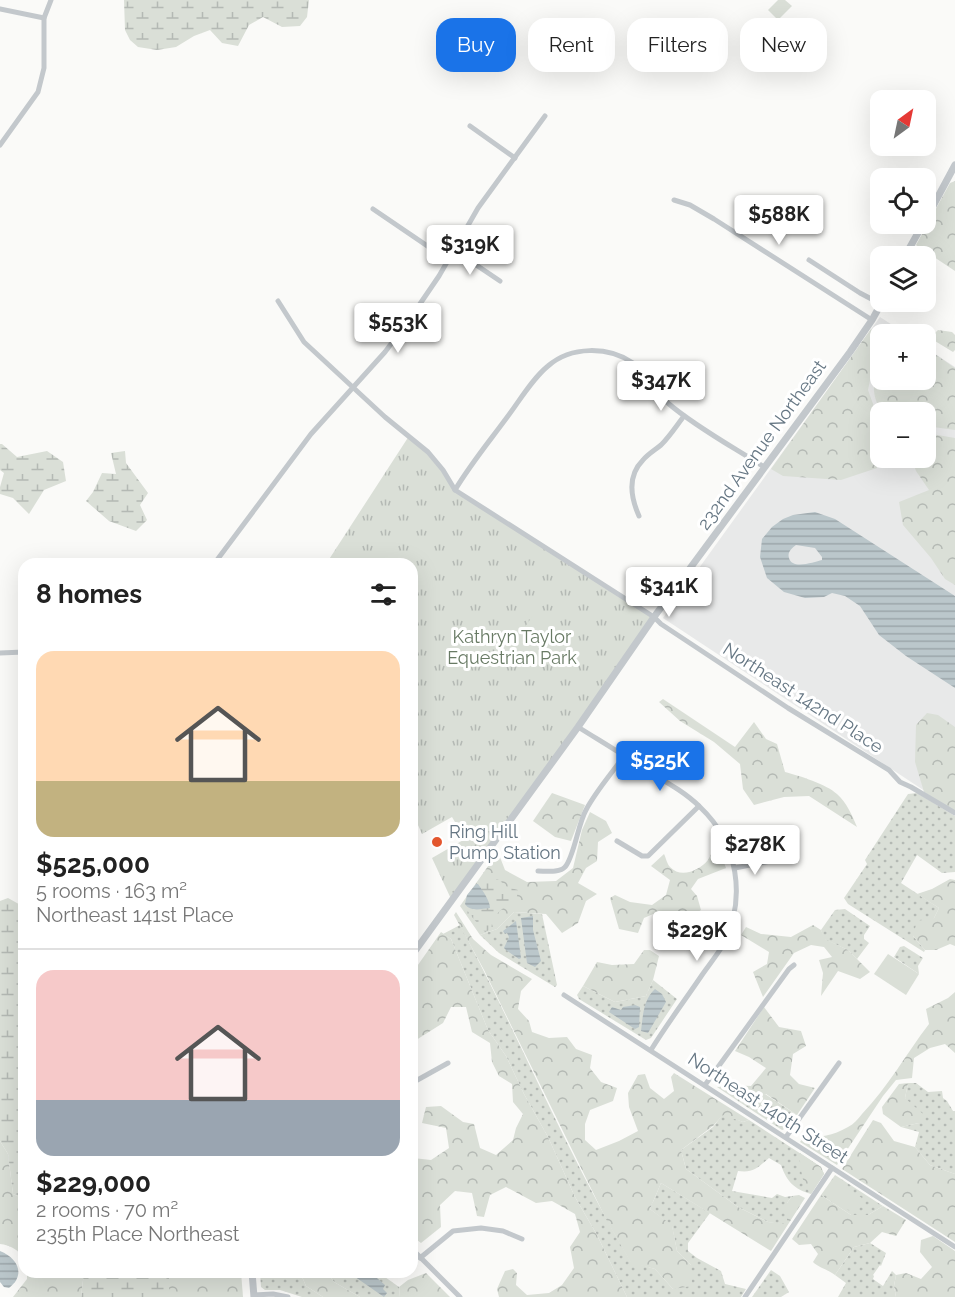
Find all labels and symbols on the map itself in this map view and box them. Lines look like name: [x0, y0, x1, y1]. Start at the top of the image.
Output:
north arrow: [870, 90, 936, 156]
pin: $588K: [737, 195, 821, 246]
pin: $319K: [428, 225, 512, 276]
pin: $553K: [356, 303, 440, 354]
street label: 232nd Avenue Northeast: [693, 356, 830, 533]
pin: $347K: [619, 361, 703, 412]
pin: $341K: [627, 567, 711, 618]
park label: Kathryn Taylor Equestrian Park: [447, 626, 577, 668]
street label: Northeast 142nd Place: [719, 638, 888, 757]
pin: $525K: [618, 741, 702, 792]
place label: Ring Hill Pump Station: [449, 821, 561, 863]
pin: $278K: [713, 825, 797, 876]
marker: Ring Hill Pump Station: [430, 835, 444, 849]
pin: $229K: [655, 911, 739, 962]
street label: Northeast 140th Street: [684, 1048, 852, 1167]

